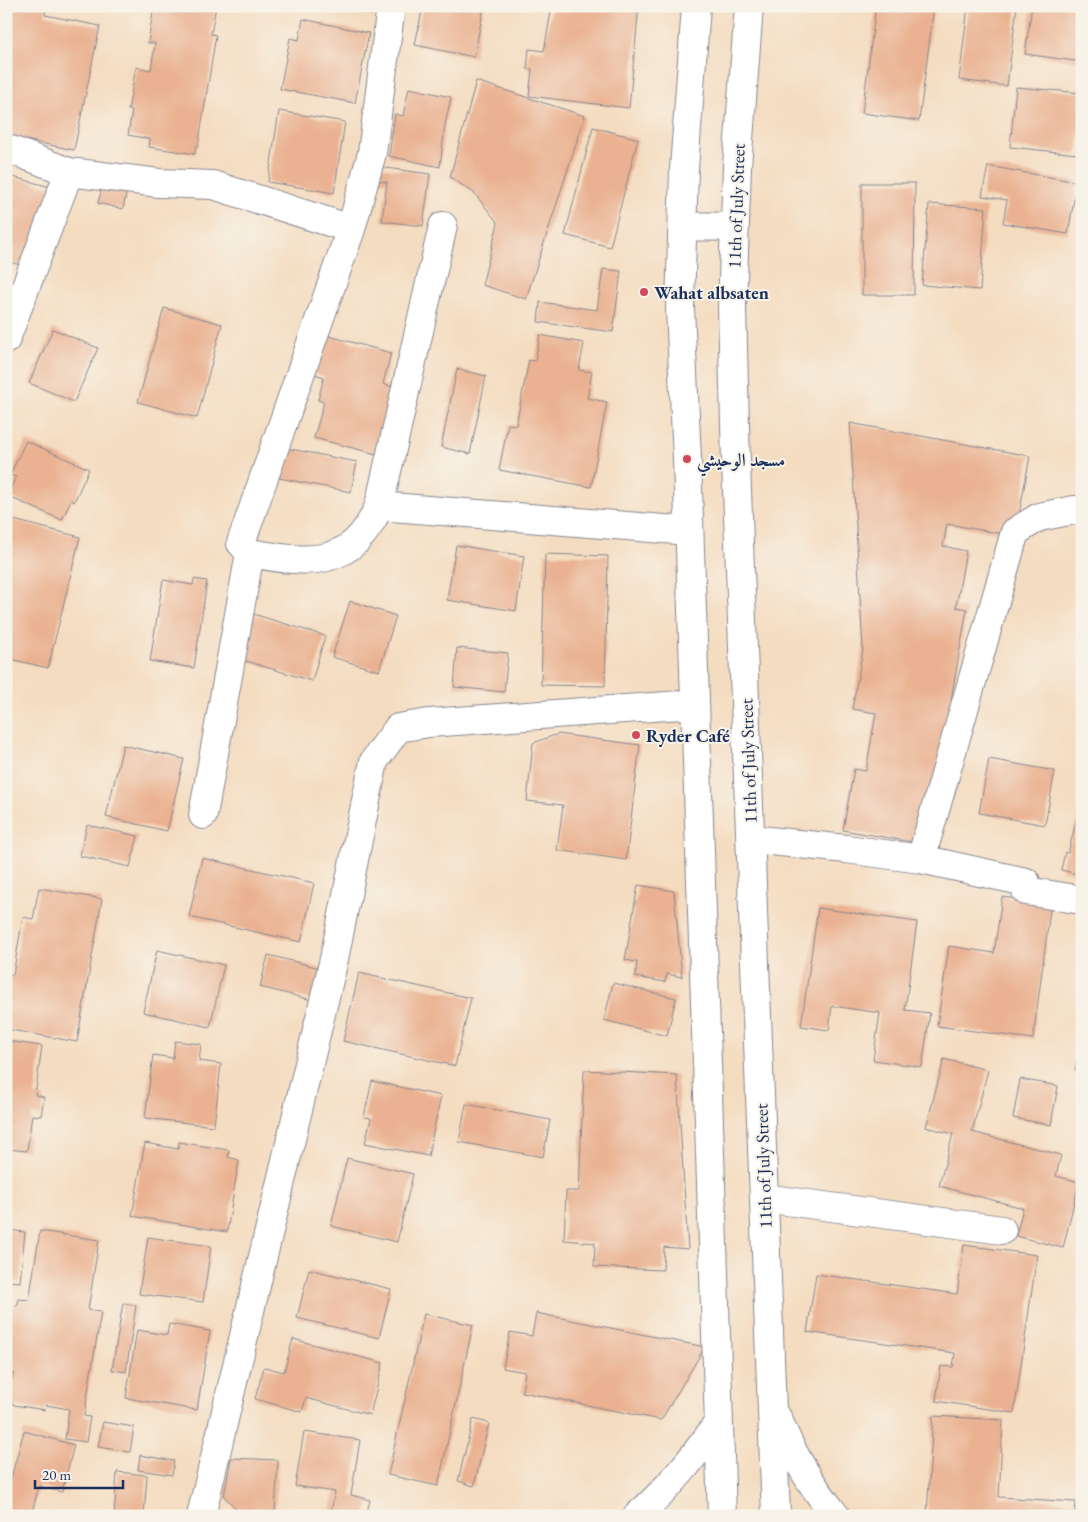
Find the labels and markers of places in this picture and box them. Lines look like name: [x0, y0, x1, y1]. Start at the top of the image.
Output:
place label: Wahat albsaten: [654, 281, 769, 304]
marker: Wahat albsaten: [638, 286, 650, 298]
place label: مسجد الوحيشي: [697, 448, 785, 477]
marker: مسجد الوحيشي: [681, 453, 693, 465]
place label: Ryder Café: [646, 724, 730, 747]
marker: Ryder Café: [630, 729, 642, 741]

